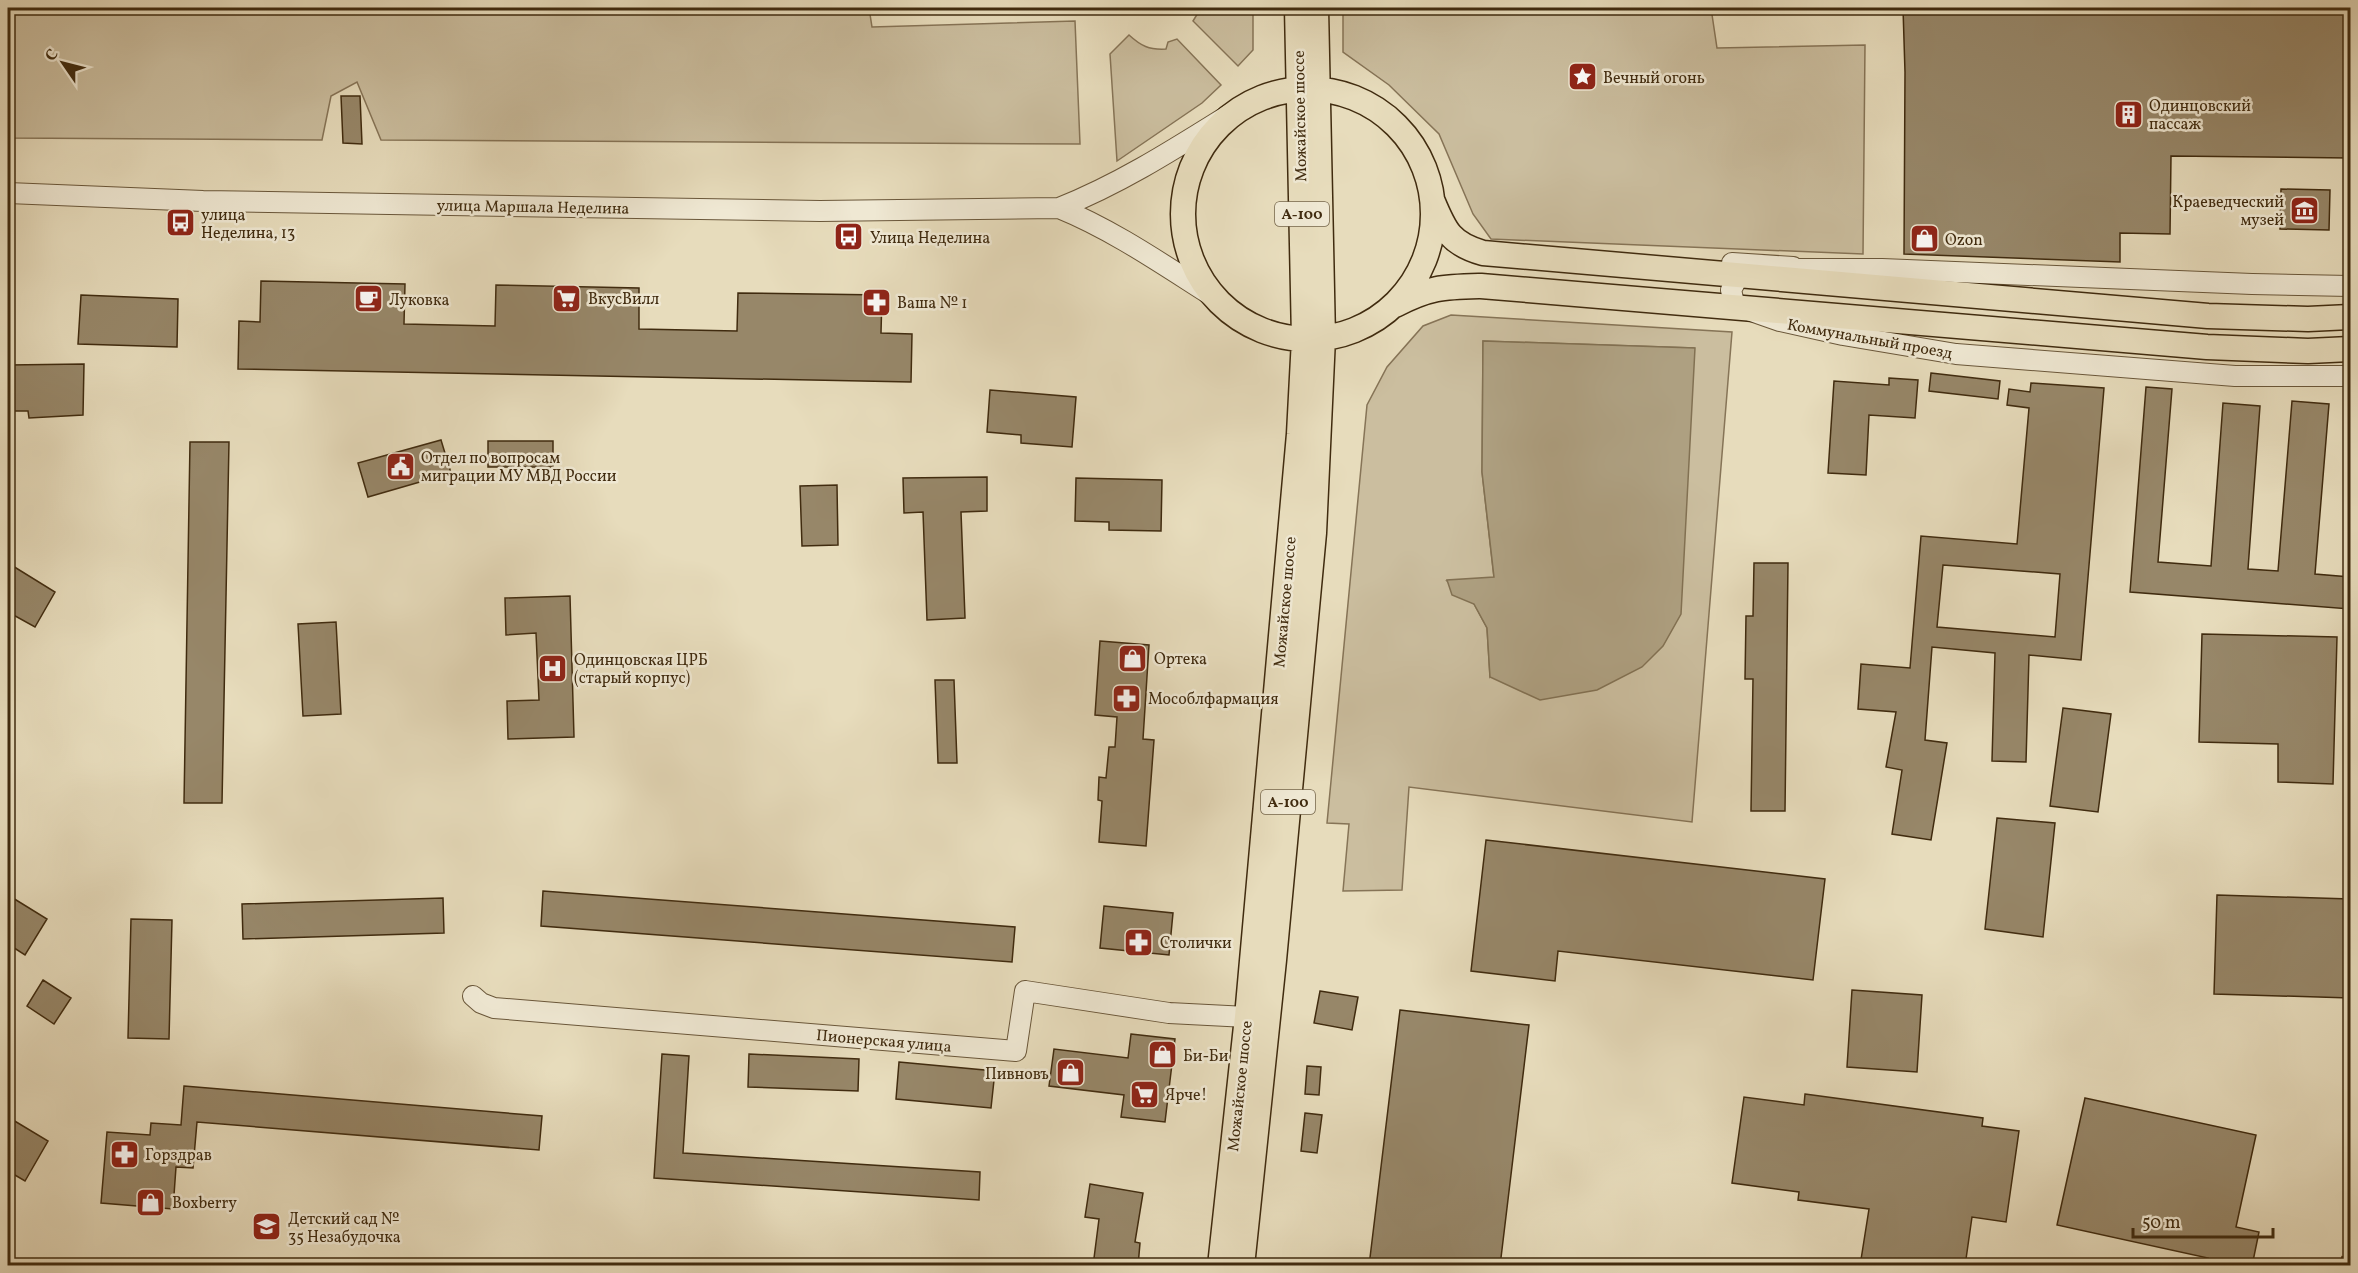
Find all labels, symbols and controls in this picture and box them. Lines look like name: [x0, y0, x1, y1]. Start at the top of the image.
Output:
north arrow: [33, 33, 93, 93]
text: С: [40, 45, 64, 66]
street label: Можайское шоссе: [1289, 50, 1313, 182]
place icon: Вечный огонь: [1566, 61, 1598, 93]
place label: Вечный огонь: [1603, 68, 1705, 90]
place label: Одинцовский пассаж: [2149, 96, 2251, 136]
building icon: Одинцовский пассаж: [2112, 98, 2144, 130]
place label: Краеведческий музей: [2172, 192, 2284, 232]
museum icon: Краеведческий музей: [2289, 194, 2321, 226]
street label: улица Маршала Неделина: [436, 195, 630, 221]
road number: А-100: [1275, 202, 1329, 226]
place label: улица Неделина, 13: [201, 205, 295, 245]
bus stop icon: улица Неделина, 13: [164, 207, 196, 239]
bus stop icon: Улица Неделина: [833, 221, 865, 253]
shop icon: Ozon: [1908, 223, 1940, 255]
place label: Улица Неделина: [870, 228, 990, 250]
place label: Ozon: [1945, 230, 1983, 252]
supermarket icon: ВкусВилл: [551, 282, 583, 314]
cafe icon: Луковка: [352, 283, 384, 315]
pharmacy icon: Ваша № 1: [860, 286, 892, 318]
place label: ВкусВилл: [588, 289, 660, 311]
place label: Луковка: [389, 290, 449, 312]
place label: Ваша № 1: [897, 293, 967, 315]
street label: Коммунальный проезд: [1785, 315, 1954, 365]
place label: Отдел по вопросам миграции МУ МВД России: [421, 448, 617, 488]
public building icon: Отдел по вопросам миграции МУ МВД России: [384, 450, 416, 482]
street label: Можайское шоссе: [1269, 536, 1303, 669]
shop icon: Ортека: [1117, 642, 1149, 674]
place label: Ортека: [1154, 649, 1207, 671]
place label: Одинцовская ЦРБ (старый корпус): [574, 650, 708, 690]
hospital icon: Одинцовская ЦРБ (старый корпус): [537, 652, 569, 684]
pharmacy icon: Мособлфармация: [1111, 682, 1143, 714]
place label: Мособлфармация: [1148, 689, 1279, 711]
road number: А-100: [1261, 790, 1315, 814]
pharmacy icon: Столички: [1123, 926, 1155, 958]
place label: Столички: [1160, 933, 1232, 955]
street label: Можайское шоссе: [1223, 1020, 1259, 1153]
street label: Пионерская улица: [815, 1025, 952, 1059]
shop icon: Би-Би: [1146, 1039, 1178, 1071]
place label: Би-Би: [1183, 1046, 1229, 1068]
shop icon: Пивновъ: [1054, 1057, 1086, 1089]
place label: Пивновъ: [985, 1064, 1049, 1086]
supermarket icon: Ярче!: [1128, 1078, 1160, 1110]
place label: Ярче!: [1165, 1085, 1207, 1107]
pharmacy icon: Горздрав: [108, 1138, 140, 1170]
place label: Горздрав: [145, 1145, 212, 1167]
shop icon: Boxberry: [135, 1186, 167, 1218]
place label: Boxberry: [172, 1193, 237, 1215]
scale bar: [2133, 1201, 2272, 1239]
place label: Детский сад № 35 Незабудочка: [288, 1209, 401, 1249]
school or university icon: Детский сад № 35 Незабудочка: [251, 1211, 283, 1243]
text: 50 m: [2142, 1211, 2181, 1236]

